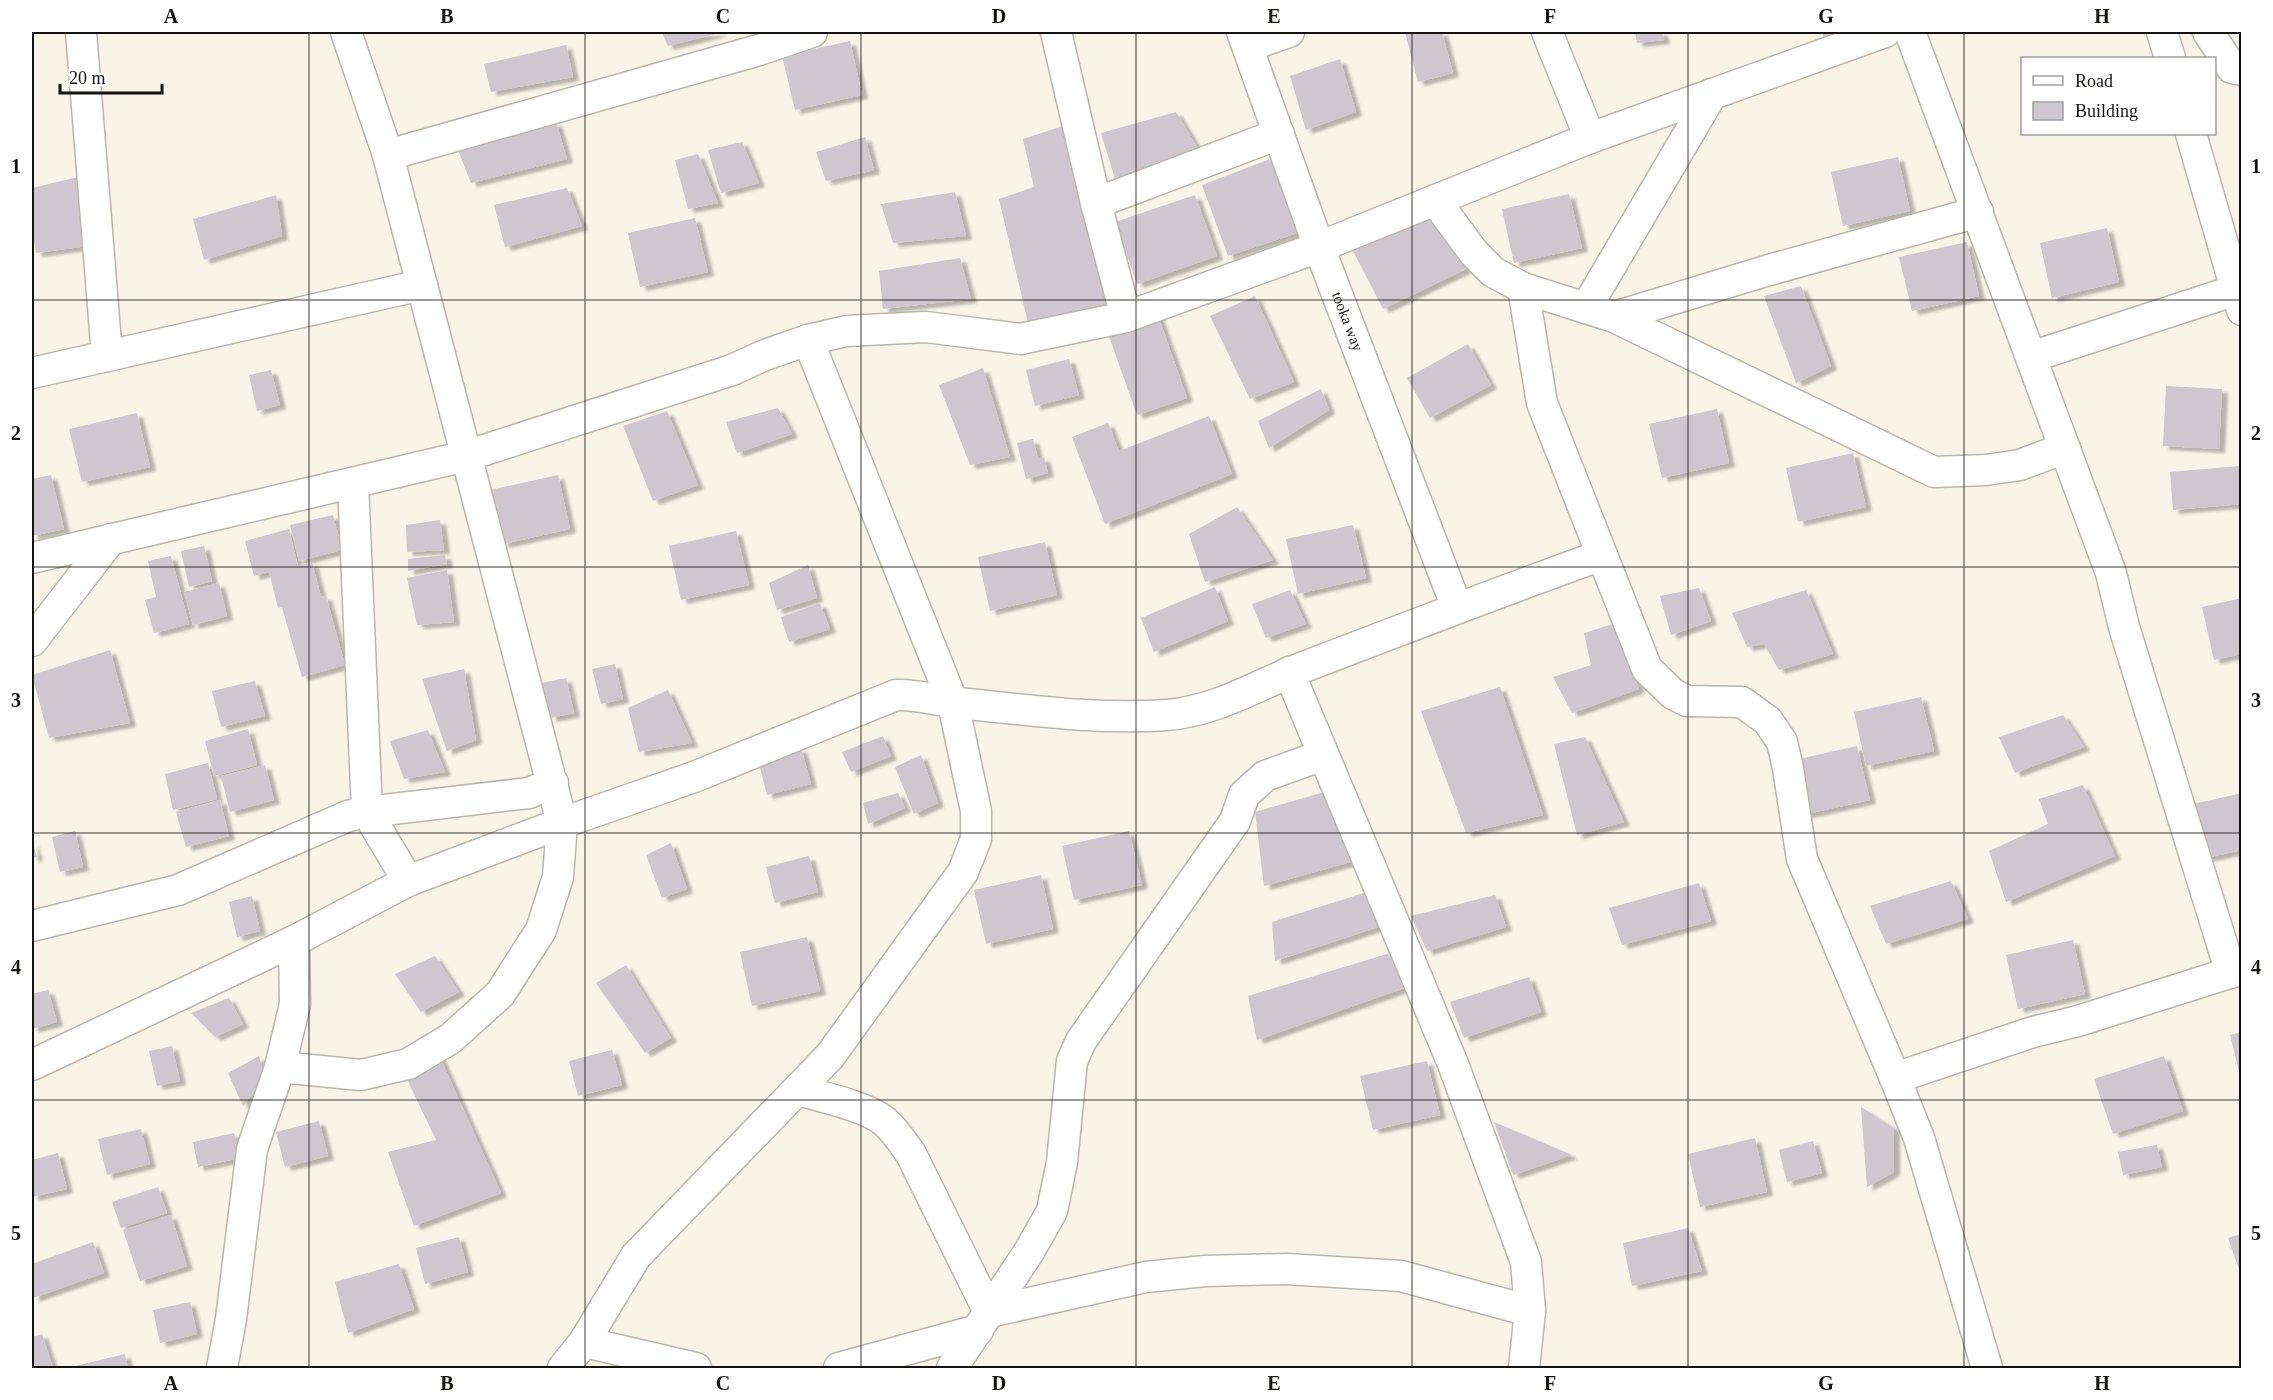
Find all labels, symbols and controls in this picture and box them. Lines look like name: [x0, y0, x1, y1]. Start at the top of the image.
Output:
text: A: [164, 5, 179, 27]
text: B: [440, 5, 454, 27]
text: C: [716, 5, 730, 27]
text: D: [992, 5, 1006, 27]
text: E: [1267, 5, 1281, 27]
text: F: [1544, 5, 1556, 27]
text: G: [1818, 5, 1834, 27]
text: H: [2094, 5, 2110, 27]
scale bar: [60, 57, 162, 95]
legend: [2021, 57, 2216, 135]
text: 20 m: [69, 68, 106, 88]
text: Road: [2075, 71, 2113, 91]
text: Building: [2075, 101, 2138, 121]
text: 1: [11, 155, 21, 177]
text: 1: [2251, 155, 2261, 177]
street label: tooka way: [1329, 290, 1366, 354]
text: 2: [11, 422, 21, 444]
text: 2: [2251, 422, 2261, 444]
text: 3: [11, 689, 21, 711]
text: 3: [2251, 689, 2261, 711]
text: 4: [11, 956, 21, 978]
text: 4: [2251, 956, 2261, 978]
text: 5: [11, 1222, 21, 1244]
text: 5: [2251, 1222, 2261, 1244]
text: A: [164, 1372, 179, 1394]
text: B: [440, 1372, 454, 1394]
text: C: [716, 1372, 730, 1394]
text: D: [992, 1372, 1006, 1394]
text: E: [1267, 1372, 1281, 1394]
text: F: [1544, 1372, 1556, 1394]
text: G: [1818, 1372, 1834, 1394]
text: H: [2094, 1372, 2110, 1394]

